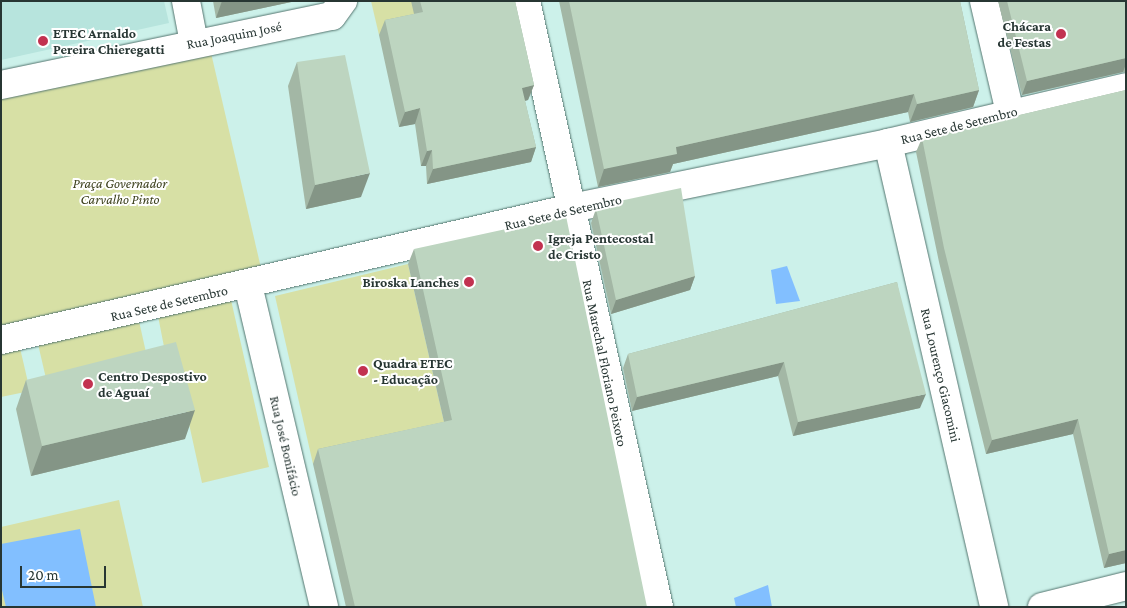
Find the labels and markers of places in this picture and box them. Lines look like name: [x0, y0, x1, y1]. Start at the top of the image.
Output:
place label: Chácara de Festas: [998, 18, 1051, 50]
place label: ETEC Arnaldo Pereira Chieregatti: [53, 25, 165, 58]
marker: Chácara de Festas: [1055, 28, 1067, 40]
marker: ETEC Arnaldo Pereira Chieregatti: [37, 35, 49, 47]
place label: Igreja Pentecostal de Cristo: [548, 230, 654, 262]
marker: Igreja Pentecostal de Cristo: [532, 240, 544, 252]
place label: Biroska Lanches: [363, 274, 459, 290]
marker: Biroska Lanches: [463, 276, 475, 288]
place label: Quadra ETEC - Educação: [373, 355, 453, 388]
marker: Quadra ETEC - Educação: [357, 365, 369, 377]
place label: Centro Despostivo de Aguaí: [98, 368, 207, 401]
marker: Centro Despostivo de Aguaí: [82, 378, 94, 390]

